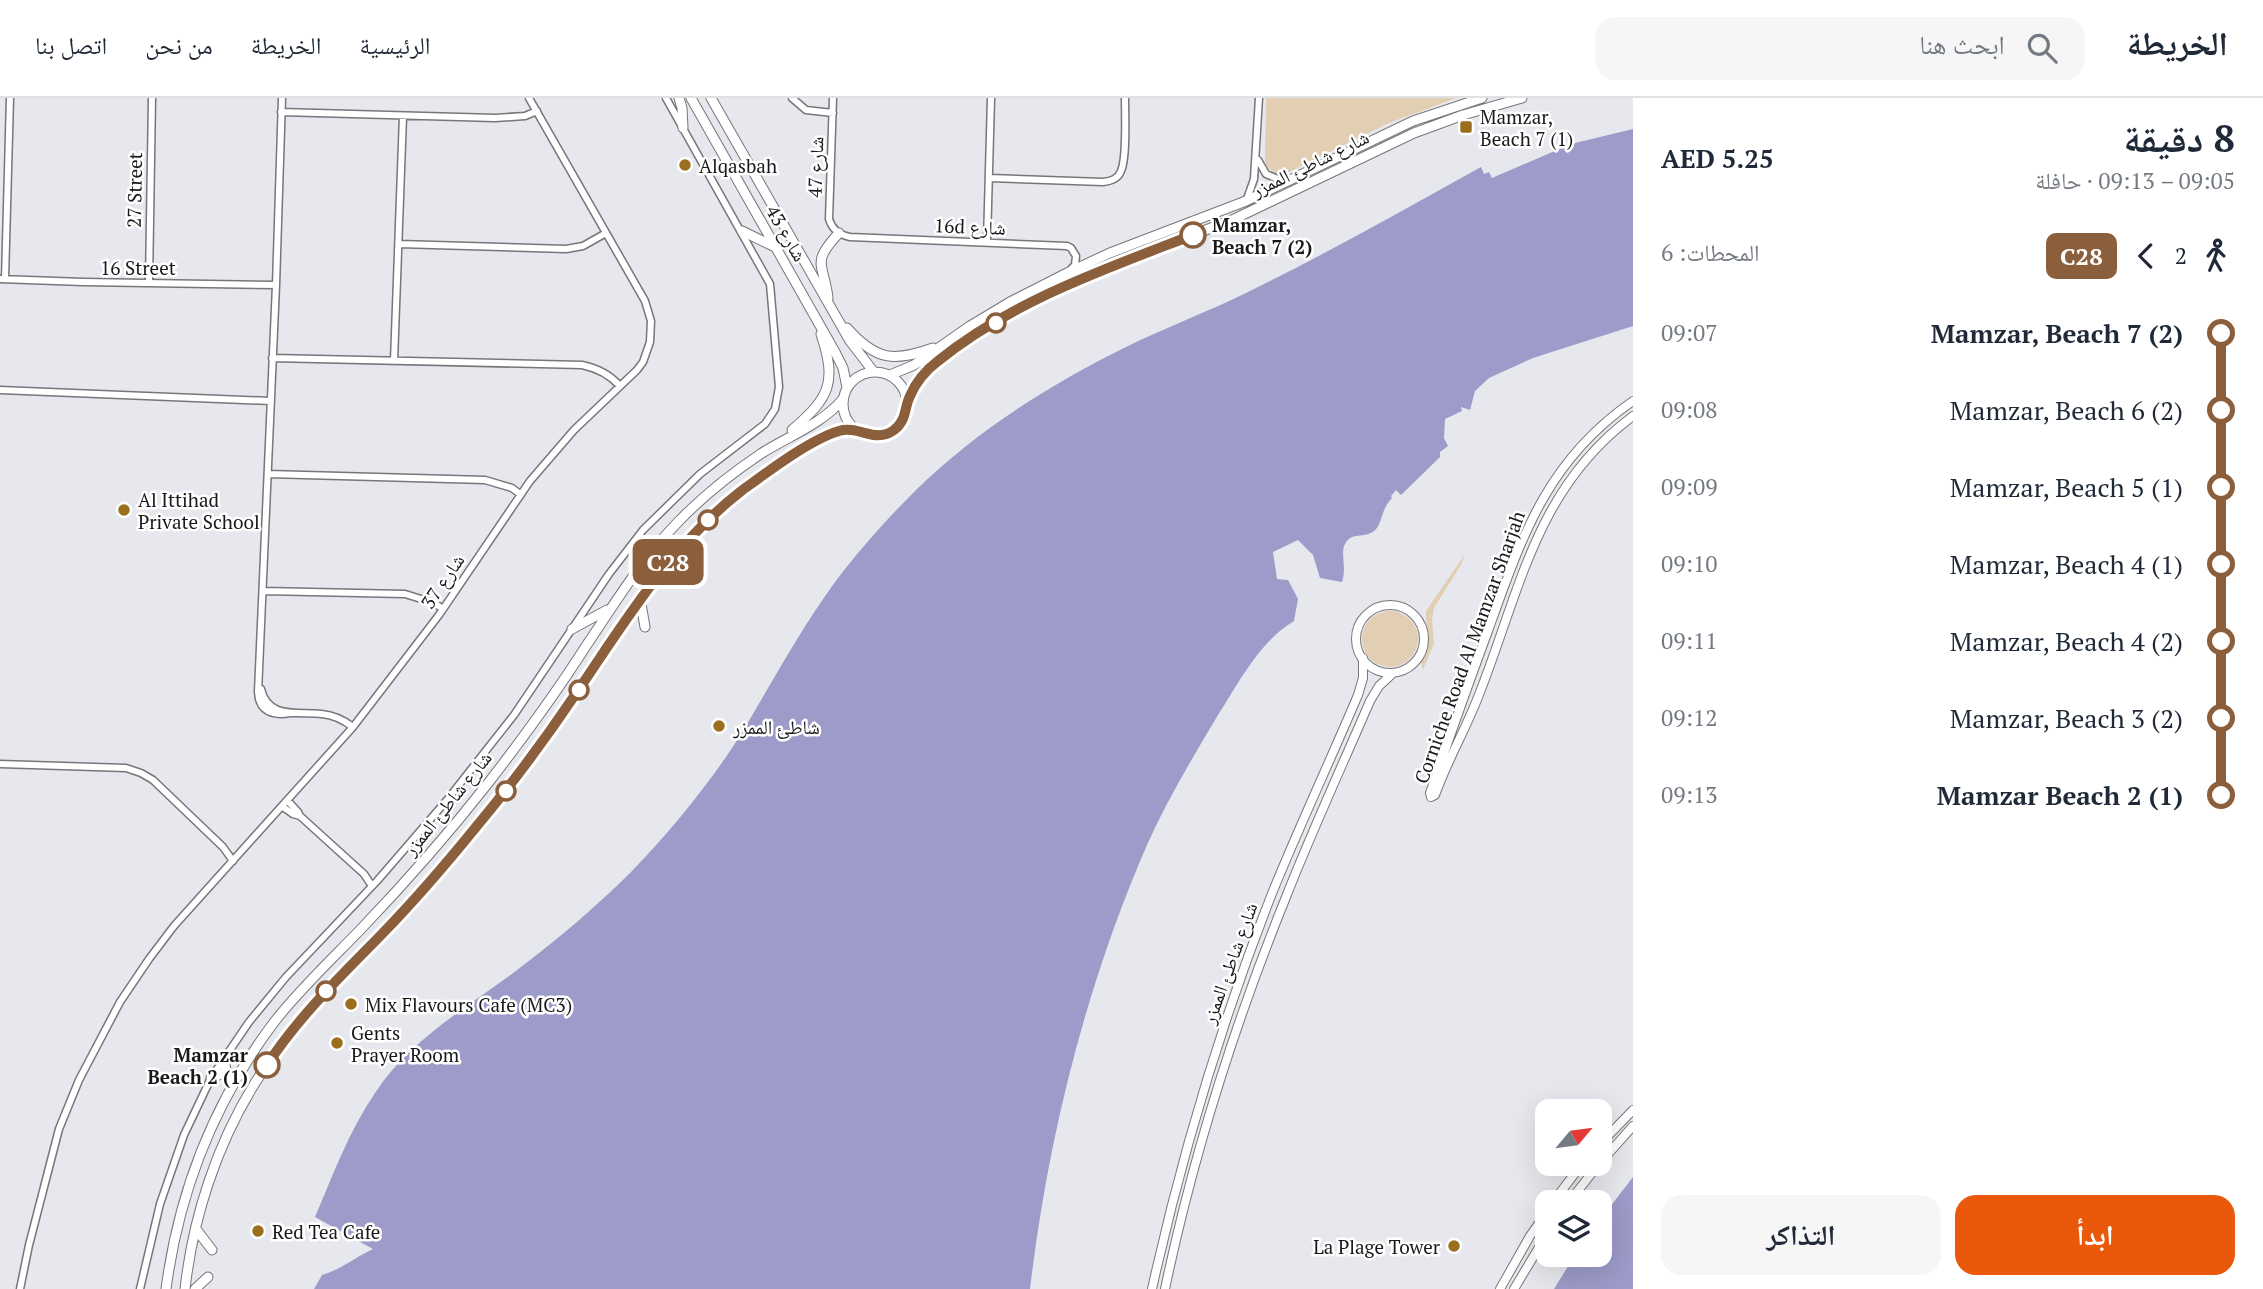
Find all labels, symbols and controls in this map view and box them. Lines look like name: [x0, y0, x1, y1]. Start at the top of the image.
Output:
search box: [1595, 17, 2085, 80]
text: الخريطة: [2127, 21, 2228, 64]
text: ابحث هنا: [1919, 27, 2005, 61]
text: اتصل بنا: [35, 29, 107, 61]
text: من نحن: [145, 29, 213, 61]
text: الخريطة: [251, 29, 321, 61]
text: الرئيسية: [359, 29, 431, 61]
icon: search: [2023, 29, 2061, 67]
place label: Mamzar, Beach 7 (1): [1480, 104, 1573, 151]
text: 8 دقيقة: [2123, 113, 2235, 163]
marker: Mamzar, Beach 7 (1): [1458, 119, 1474, 135]
street label: شارع شاطئ الممزر: [1246, 124, 1373, 203]
street label: شارع 47: [801, 136, 829, 198]
text: AED 5.25: [1661, 141, 1774, 175]
street label: 27 Street: [121, 152, 147, 228]
place label: Alqasbah: [699, 153, 777, 178]
marker: Alqasbah: [677, 157, 693, 173]
text: 09:05 – 09:13 · حافلة: [2035, 165, 2235, 196]
street label: شارع 43: [761, 200, 813, 266]
street label: 16d شارع: [934, 212, 1006, 240]
place label: Mamzar, Beach 7 (2): [1212, 212, 1312, 259]
marker: Mamzar, Beach 7 (2): [1180, 222, 1206, 248]
text: المحطات: 6: [1661, 237, 1760, 268]
icon: back: [2127, 237, 2165, 275]
icon: walk: [2197, 237, 2235, 275]
text: C28: [2060, 240, 2103, 272]
text: 2: [2175, 240, 2187, 271]
street label: 16 Street: [100, 255, 176, 280]
unlabelled marker: [986, 313, 1006, 333]
text: Mamzar, Beach 7 (2): [1931, 316, 2183, 350]
text: 09:07: [1661, 317, 1718, 348]
text: Mamzar, Beach 6 (2): [1950, 393, 2183, 427]
text: 09:08: [1661, 394, 1718, 425]
text: Mamzar, Beach 5 (1): [1950, 470, 2183, 504]
text: 09:09: [1661, 471, 1718, 502]
place label: Al Ittihad Private School: [138, 487, 260, 534]
marker: Al Ittihad Private School: [116, 502, 132, 518]
street label: Corniche Road Al Mamzar Sharjah: [1408, 507, 1530, 787]
unlabelled marker: [698, 510, 718, 530]
line badge: C28: [628, 539, 708, 585]
text: C28: [647, 546, 689, 578]
text: Mamzar, Beach 4 (1): [1950, 547, 2183, 581]
text: 09:10: [1661, 548, 1718, 579]
street label: شارع 37: [415, 549, 469, 613]
text: Mamzar, Beach 4 (2): [1950, 624, 2183, 658]
text: 09:11: [1661, 625, 1718, 656]
unlabelled marker: [569, 680, 589, 700]
text: Mamzar, Beach 3 (2): [1950, 701, 2183, 735]
text: 09:12: [1661, 702, 1718, 733]
place label: شاطئ الممزر: [732, 714, 820, 739]
marker: شاطئ الممزر: [711, 718, 727, 734]
street label: شارع شاطئ الممزر: [397, 746, 497, 861]
text: Mamzar Beach 2 (1): [1937, 778, 2183, 812]
text: 09:13: [1661, 779, 1718, 810]
unlabelled marker: [496, 781, 516, 801]
street label: شارع شاطئ الممزر: [1195, 899, 1263, 1028]
unlabelled marker: [316, 981, 336, 1001]
place label: Mix Flavours Cafe (MC3): [365, 992, 572, 1017]
marker: Mix Flavours Cafe (MC3): [343, 996, 359, 1012]
place label: Gents Prayer Room: [351, 1020, 460, 1067]
marker: Gents Prayer Room: [329, 1035, 345, 1051]
place label: Mamzar Beach 2 (1): [148, 1042, 249, 1089]
marker: Mamzar Beach 2 (1): [254, 1052, 280, 1078]
north arrow: [1535, 1099, 1612, 1176]
map controls: [1535, 1099, 1612, 1267]
button: layers: [1535, 1190, 1612, 1267]
button: التذاكر: [1661, 1195, 1941, 1275]
button: ابدأ: [1955, 1195, 2235, 1275]
place label: Red Tea Cafe: [272, 1219, 380, 1244]
marker: Red Tea Cafe: [250, 1223, 266, 1239]
place label: La Plage Tower: [1313, 1234, 1441, 1259]
marker: La Plage Tower: [1446, 1238, 1462, 1254]

